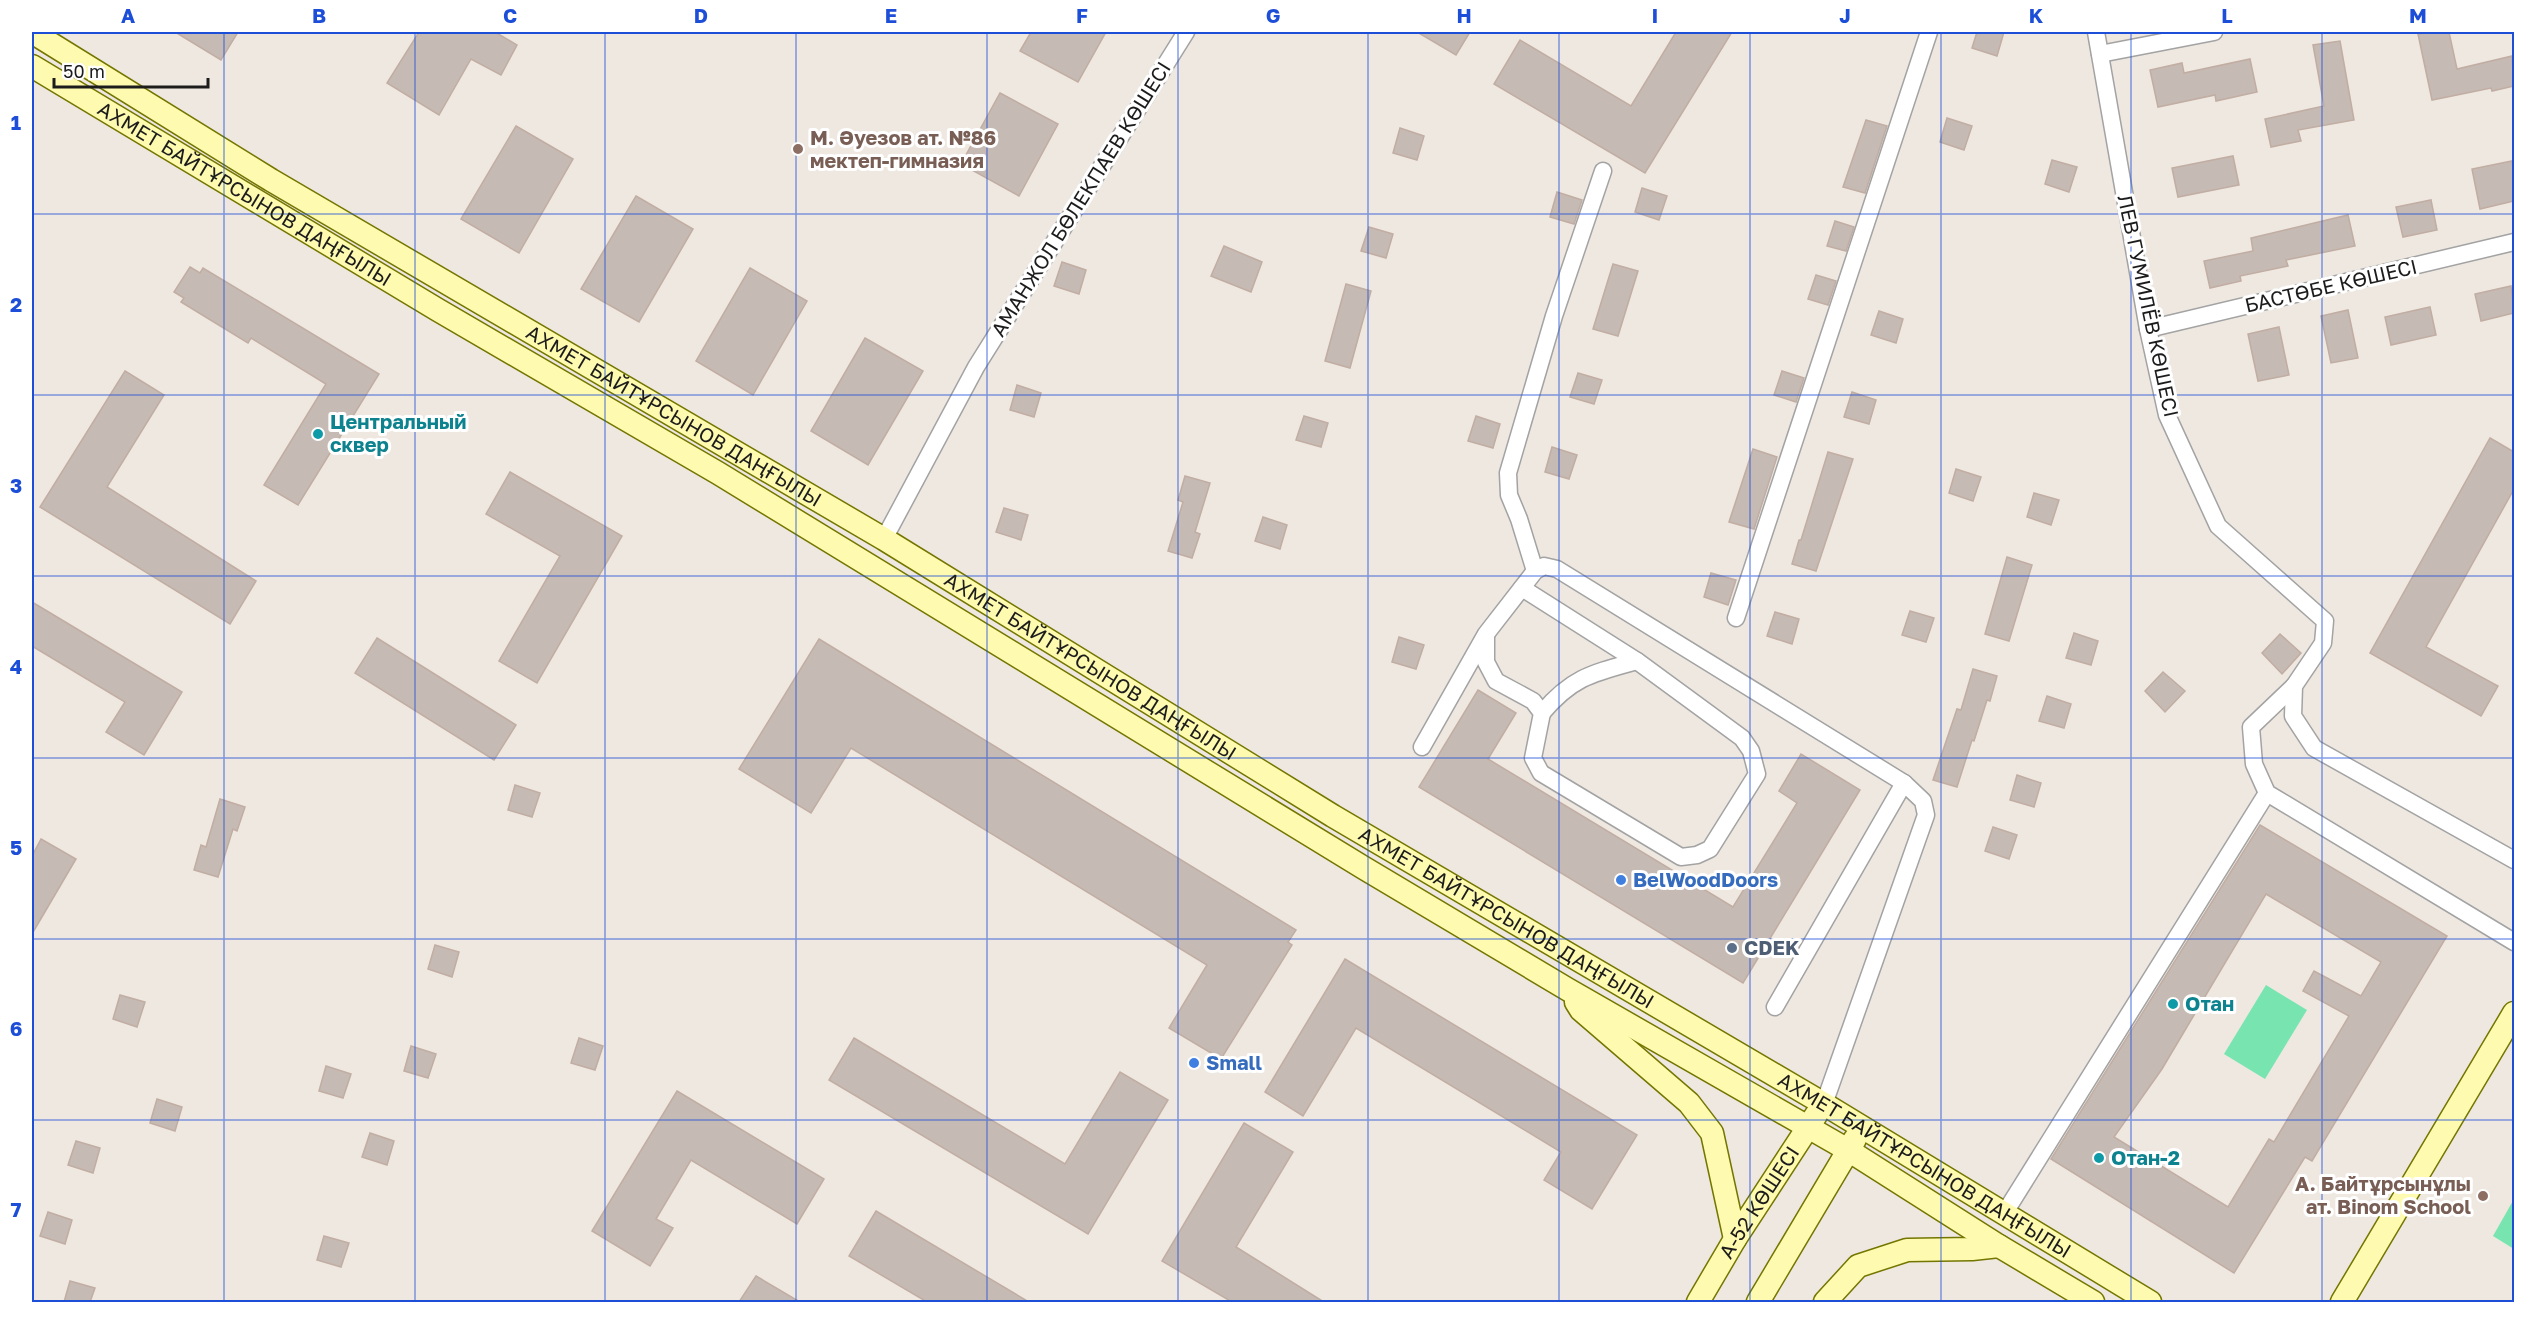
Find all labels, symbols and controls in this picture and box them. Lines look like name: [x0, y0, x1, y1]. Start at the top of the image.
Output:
text: A: [121, 3, 135, 27]
text: B: [312, 3, 326, 27]
text: C: [503, 3, 517, 27]
text: D: [694, 3, 708, 27]
text: E: [885, 3, 897, 27]
text: F: [1076, 3, 1088, 27]
text: G: [1266, 3, 1280, 27]
text: H: [1456, 3, 1472, 27]
text: I: [1652, 3, 1658, 27]
text: J: [1839, 3, 1851, 27]
text: K: [2029, 3, 2044, 27]
text: L: [2221, 3, 2233, 27]
text: M: [2409, 3, 2427, 27]
scale bar: [54, 51, 208, 89]
street label: АМАНЖОЛ БӨЛЕКПАЕВ КӨШЕСІ: [985, 57, 1175, 340]
text: 50 m: [63, 60, 105, 82]
street label: АХМЕТ БАЙТҰРСЫНОВ ДАҢҒЫЛЫ: [94, 96, 396, 290]
text: 1: [11, 110, 21, 134]
place label: М. Әуезов ат. №86 мектеп-гимназия: [810, 125, 996, 172]
marker: М. Әуезов ат. №86 мектеп-гимназия: [791, 142, 805, 156]
street label: ЛЕВ ГУМИЛЁВ КӨШЕСІ: [2114, 192, 2184, 419]
street label: БАСТӨБЕ КӨШЕСІ: [2242, 254, 2419, 317]
text: 2: [10, 292, 22, 316]
street label: АХМЕТ БАЙТҰРСЫНОВ ДАҢҒЫЛЫ: [522, 319, 826, 511]
place label: Центральный сквер: [330, 409, 466, 456]
marker: Центральный сквер: [311, 427, 325, 441]
text: 3: [10, 473, 22, 497]
street label: АХМЕТ БАЙТҰРСЫНОВ ДАҢҒЫЛЫ: [941, 566, 1241, 764]
text: 4: [10, 654, 22, 678]
street label: АХМЕТ БАЙТҰРСЫНОВ ДАҢҒЫЛЫ: [1355, 821, 1659, 1013]
text: 5: [10, 835, 22, 859]
place label: BelWoodDoors: [1633, 867, 1778, 891]
marker: BelWoodDoors: [1614, 873, 1628, 887]
place label: CDEK: [1744, 935, 1800, 959]
marker: CDEK: [1725, 941, 1739, 955]
place label: Отан: [2185, 991, 2234, 1015]
marker: Отан: [2166, 997, 2180, 1011]
text: 6: [10, 1016, 22, 1040]
place label: Small: [1206, 1050, 1262, 1074]
marker: Small: [1187, 1056, 1201, 1070]
street label: АХМЕТ БАЙТҰРСЫНОВ ДАҢҒЫЛЫ: [1774, 1067, 2076, 1262]
street label: А-52 КӨШЕСІ: [1713, 1141, 1804, 1262]
place label: Отан-2: [2111, 1145, 2180, 1169]
marker: Отан-2: [2092, 1151, 2106, 1165]
place label: А. Байтұрсынұлы ат. Binom School: [2295, 1171, 2471, 1218]
marker: А. Байтұрсынұлы ат. Binom School: [2476, 1189, 2490, 1203]
text: 7: [11, 1197, 22, 1221]

